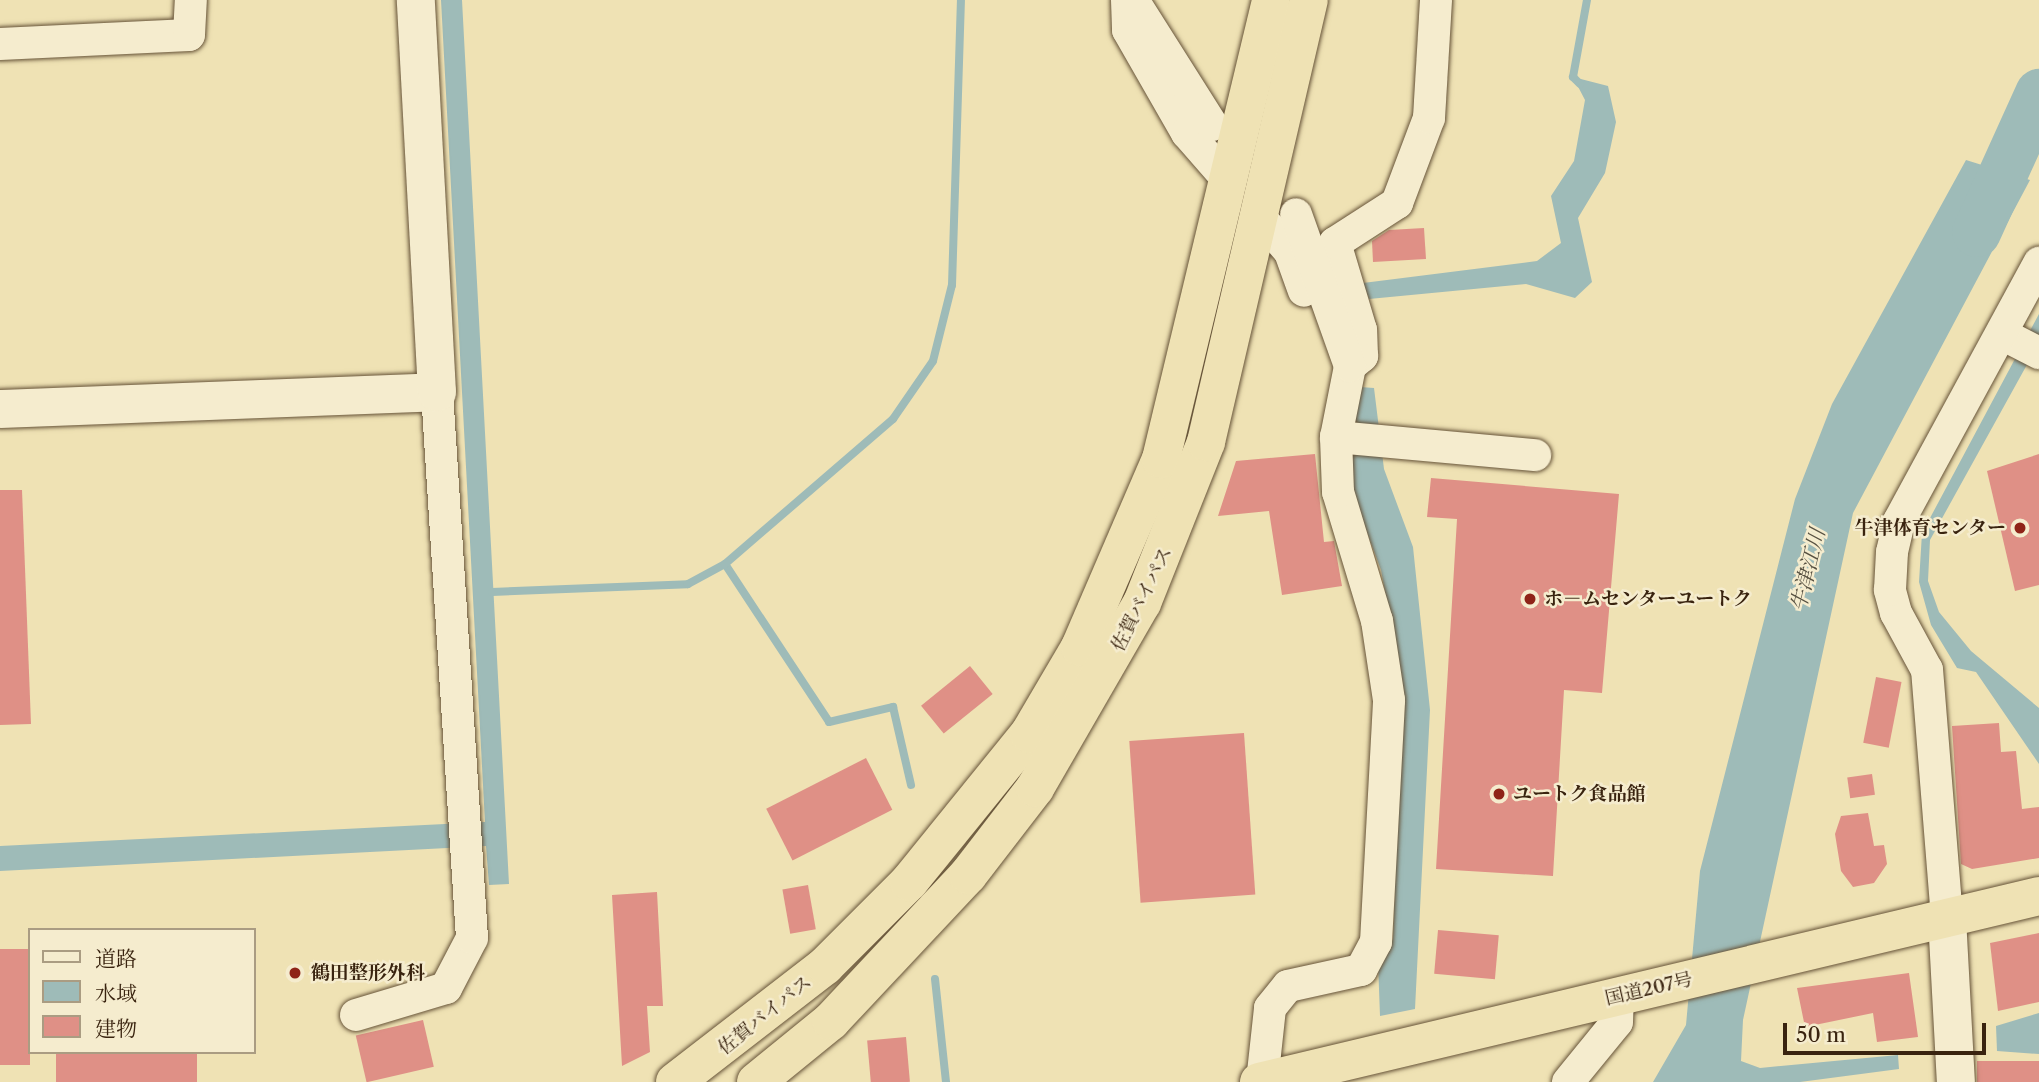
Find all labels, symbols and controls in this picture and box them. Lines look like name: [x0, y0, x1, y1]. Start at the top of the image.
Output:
place label: 牛津体育センター: [1854, 517, 2006, 539]
marker: 牛津体育センター: [2012, 520, 2028, 536]
water label: 牛津江川: [1786, 526, 1830, 614]
street label: 佐賀バイパス: [1107, 543, 1177, 655]
place label: ホ－ムセンターユートク: [1544, 588, 1753, 610]
marker: ホ－ムセンターユートク: [1522, 591, 1538, 607]
place label: ユートク食品館: [1513, 783, 1646, 805]
marker: ユートク食品館: [1491, 786, 1507, 802]
legend: [28, 928, 256, 1054]
text: 道路: [95, 946, 137, 971]
place label: 鶴田整形外科: [311, 962, 425, 984]
marker: 鶴田整形外科: [285, 963, 305, 983]
street label: 国道207号: [1603, 968, 1695, 1010]
street label: 佐賀バイパス: [714, 970, 816, 1060]
text: 水域: [95, 981, 137, 1006]
scale bar: [1787, 1009, 1990, 1052]
text: 建物: [95, 1016, 137, 1041]
text: 50 m: [1796, 1022, 1846, 1047]

